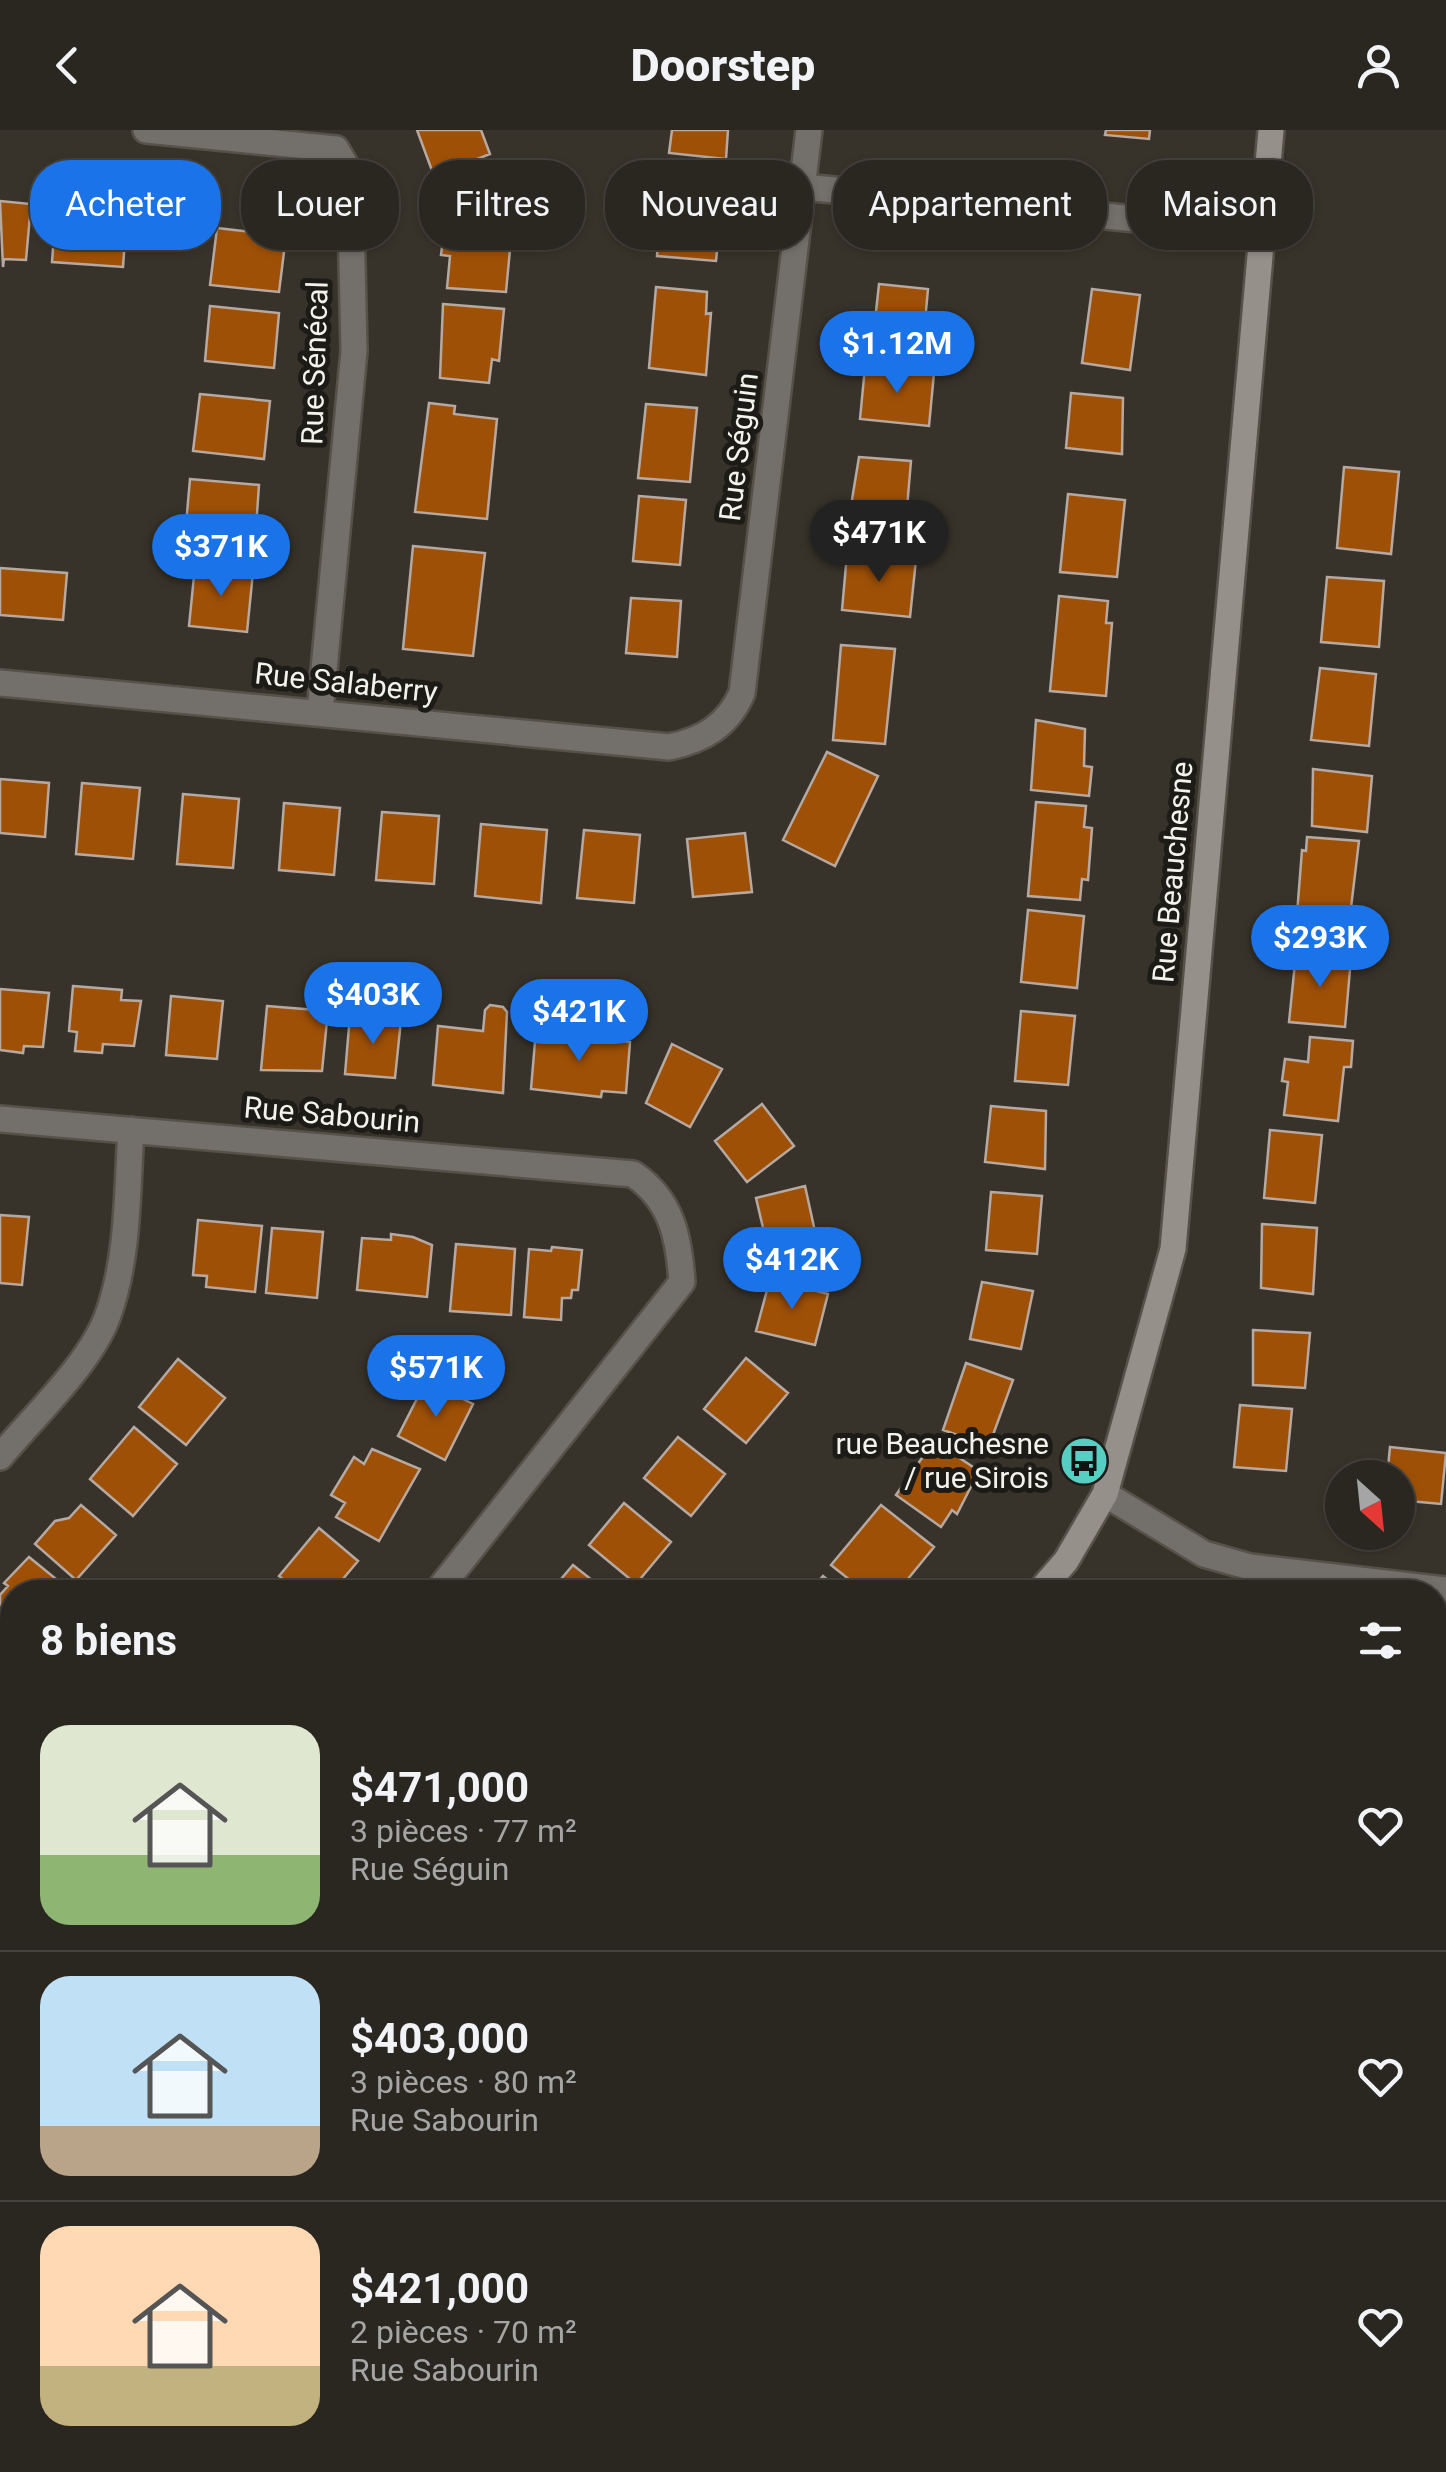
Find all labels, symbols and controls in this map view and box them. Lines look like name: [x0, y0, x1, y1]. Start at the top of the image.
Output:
icon: back: [40, 38, 95, 93]
icon: person: [1351, 38, 1406, 93]
text: Doorstep: [631, 39, 815, 92]
chip: Acheter: [30, 160, 221, 250]
chip: Louer: [241, 160, 399, 250]
chip: Filtres: [419, 160, 585, 250]
chip: Nouveau: [605, 160, 813, 250]
chip: Appartement: [833, 160, 1107, 250]
chip: Maison: [1127, 160, 1313, 250]
street label: Rue Sénécal: [294, 280, 335, 445]
pin: $1.12M: [816, 311, 978, 396]
text: $1.12M: [842, 324, 952, 362]
street label: Rue Séguin: [712, 371, 765, 523]
pin: $471K: [809, 500, 949, 585]
text: $471K: [832, 513, 926, 551]
pin: $371K: [151, 514, 291, 599]
text: $371K: [174, 527, 268, 565]
street label: Rue Salaberry: [253, 655, 439, 710]
street label: Rue Beauchesne: [1145, 760, 1200, 984]
pin: $293K: [1250, 905, 1390, 990]
text: $293K: [1273, 918, 1367, 956]
pin: $403K: [303, 962, 443, 1047]
text: $403K: [326, 975, 420, 1013]
pin: $421K: [509, 979, 649, 1064]
text: $421K: [532, 992, 626, 1030]
street label: Rue Sabourin: [242, 1089, 422, 1140]
pin: $412K: [722, 1227, 862, 1312]
text: $412K: [745, 1240, 839, 1278]
pin: $571K: [366, 1335, 506, 1420]
text: $571K: [389, 1348, 483, 1386]
place label: rue Beauchesne / rue Sirois: [835, 1426, 1049, 1495]
bus stop icon: rue Beauchesne / rue Sirois: [1058, 1435, 1110, 1487]
north arrow: [1325, 1460, 1415, 1550]
map controls: [1325, 1460, 1415, 1550]
icon: filters: [1353, 1613, 1408, 1668]
text: 8 biens: [40, 1616, 177, 1665]
text: $471,000: [350, 1763, 529, 1812]
icon: home: [120, 1765, 240, 1885]
icon: heart: [1353, 1798, 1408, 1853]
text: 3 pièces · 77 m²: [350, 1812, 577, 1850]
text: Rue Séguin: [350, 1850, 509, 1888]
text: $403,000: [350, 2014, 529, 2063]
icon: home: [120, 2016, 240, 2136]
icon: heart: [1353, 2049, 1408, 2104]
text: 3 pièces · 80 m²: [350, 2063, 577, 2101]
text: Rue Sabourin: [350, 2101, 539, 2139]
text: $421,000: [350, 2264, 529, 2313]
icon: home: [120, 2266, 240, 2386]
icon: heart: [1353, 2299, 1408, 2354]
text: 2 pièces · 70 m²: [350, 2313, 577, 2351]
text: Rue Sabourin: [350, 2351, 539, 2389]

